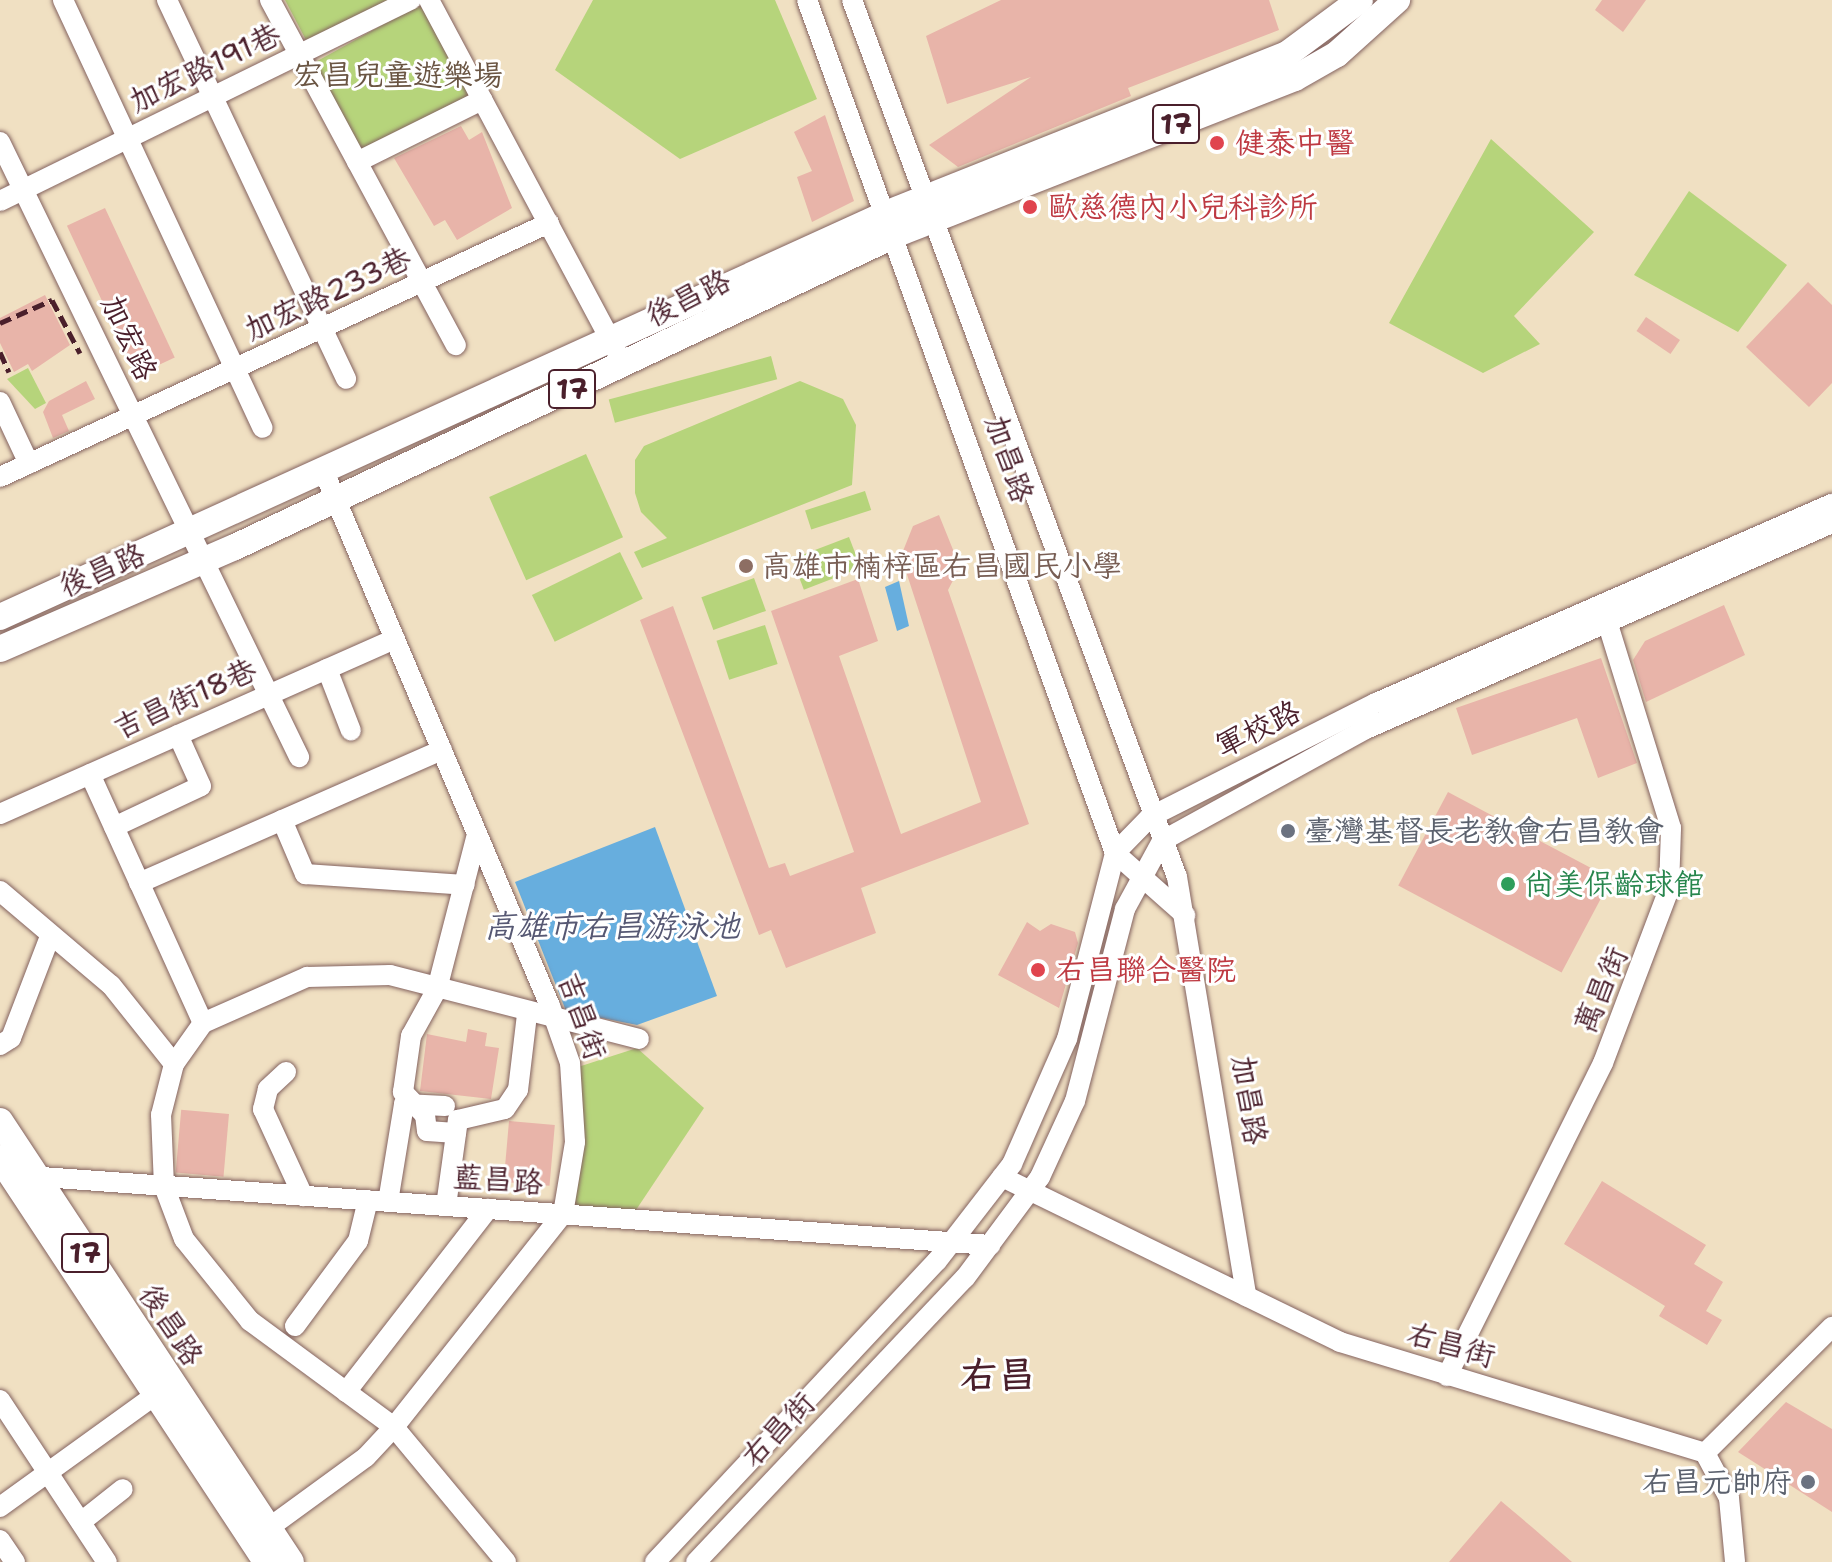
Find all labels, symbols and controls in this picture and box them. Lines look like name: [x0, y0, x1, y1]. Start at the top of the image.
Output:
street label: 加宏路191巷: [123, 16, 287, 120]
park label: 宏昌兒童遊樂場: [293, 57, 503, 93]
road number: 17: [1152, 100, 1200, 148]
place label: 健泰中醫: [1235, 125, 1355, 161]
marker: 健泰中醫: [1206, 132, 1228, 154]
place label: 歐慈德內小兒科診所: [1048, 189, 1318, 225]
marker: 歐慈德內小兒科診所: [1019, 196, 1041, 218]
street label: 加宏路233巷: [239, 240, 417, 348]
street label: 後昌路: [640, 262, 736, 334]
street label: 加宏路: [94, 290, 164, 386]
road number: 17: [548, 365, 596, 413]
street label: 加昌路: [977, 411, 1041, 507]
street label: 後昌路: [54, 536, 150, 604]
place label: 高雄市楠梓區右昌國民小學: [762, 548, 1122, 584]
marker: 高雄市楠梓區右昌國民小學: [737, 557, 755, 575]
street label: 吉昌街18巷: [108, 651, 262, 747]
street label: 軍校路: [1210, 693, 1306, 765]
place label: 臺灣基督長老教會右昌教會: [1304, 813, 1664, 849]
marker: 臺灣基督長老教會右昌教會: [1279, 822, 1297, 840]
place label: 尚美保齡球館: [1524, 866, 1704, 902]
marker: 尚美保齡球館: [1499, 875, 1517, 893]
water label: 高雄市右昌游泳池: [484, 907, 740, 945]
street label: 萬昌街: [1567, 942, 1635, 1038]
place label: 右昌聯合醫院: [1056, 952, 1236, 988]
marker: 右昌聯合醫院: [1027, 959, 1049, 981]
street label: 吉昌街: [550, 968, 614, 1064]
street label: 加昌路: [1224, 1053, 1274, 1147]
street label: 藍昌路: [452, 1159, 544, 1201]
road number: 17: [61, 1229, 109, 1277]
street label: 後昌路: [131, 1277, 211, 1373]
street label: 右昌街: [1403, 1315, 1499, 1375]
district label: 右昌: [960, 1352, 1036, 1398]
street label: 右昌街: [734, 1385, 822, 1475]
place label: 右昌元帥府: [1642, 1464, 1792, 1500]
marker: 右昌元帥府: [1799, 1473, 1817, 1491]

